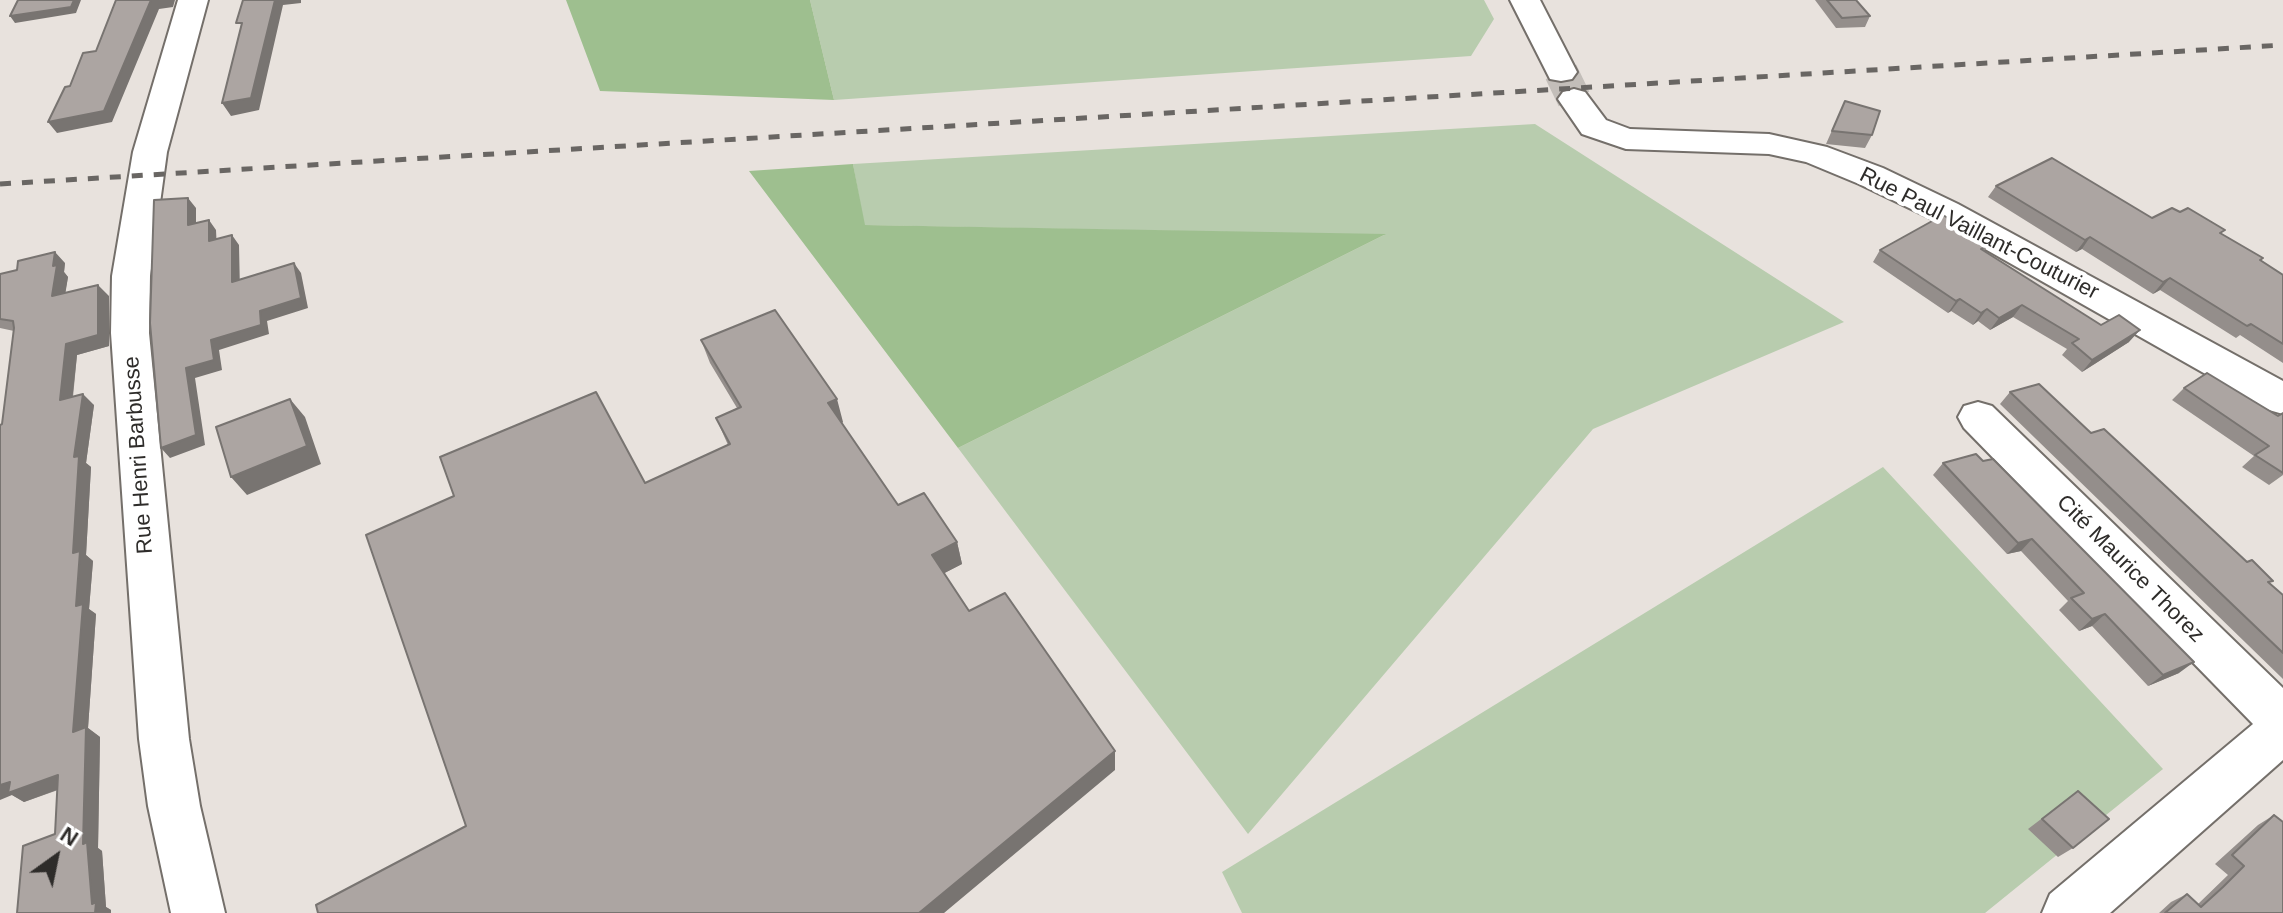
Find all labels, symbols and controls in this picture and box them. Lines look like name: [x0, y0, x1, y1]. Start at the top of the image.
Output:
street label: Rue Paul Vaillant-Couturier: [1855, 162, 2103, 306]
street label: Rue Henri Barbusse: [119, 355, 159, 555]
street label: Cité Maurice Thorez: [2051, 490, 2209, 648]
north arrow: [16, 817, 96, 897]
text: N: [56, 822, 83, 851]

